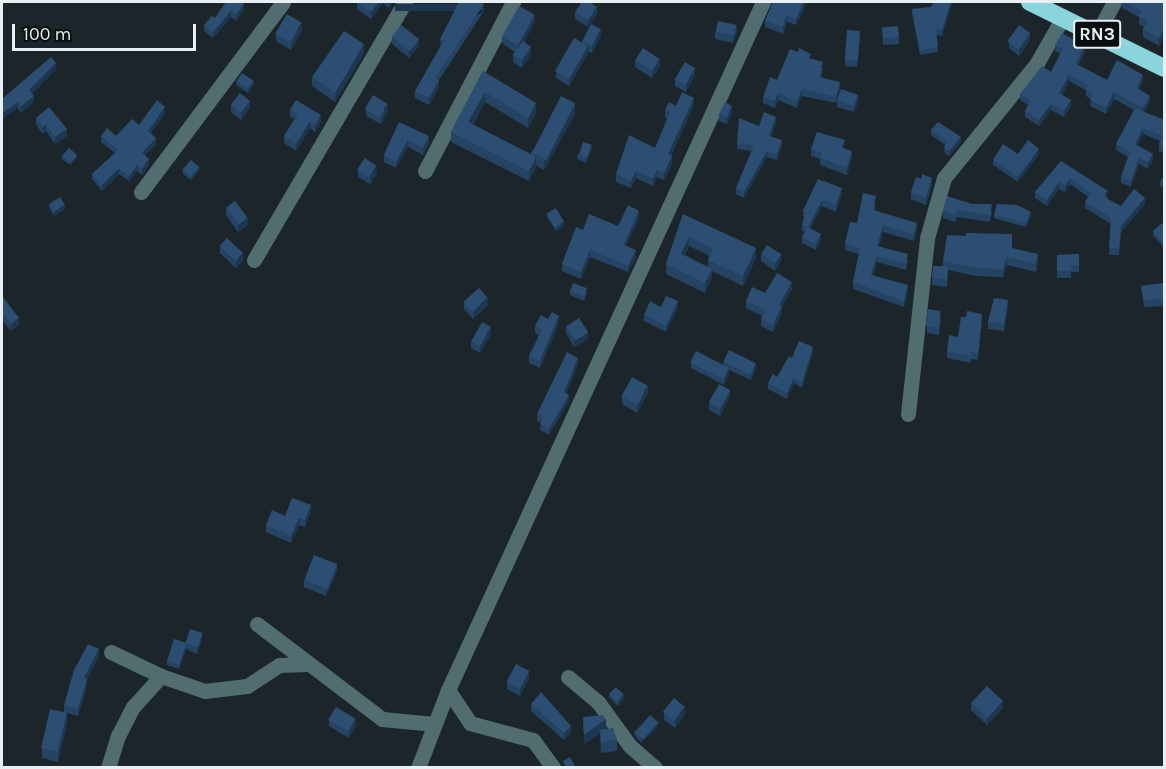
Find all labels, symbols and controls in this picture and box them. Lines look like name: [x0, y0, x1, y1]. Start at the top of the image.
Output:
scale bar: [15, 12, 200, 50]
road number: RN3: [1073, 19, 1121, 49]
text: 100 m: [23, 23, 71, 45]

